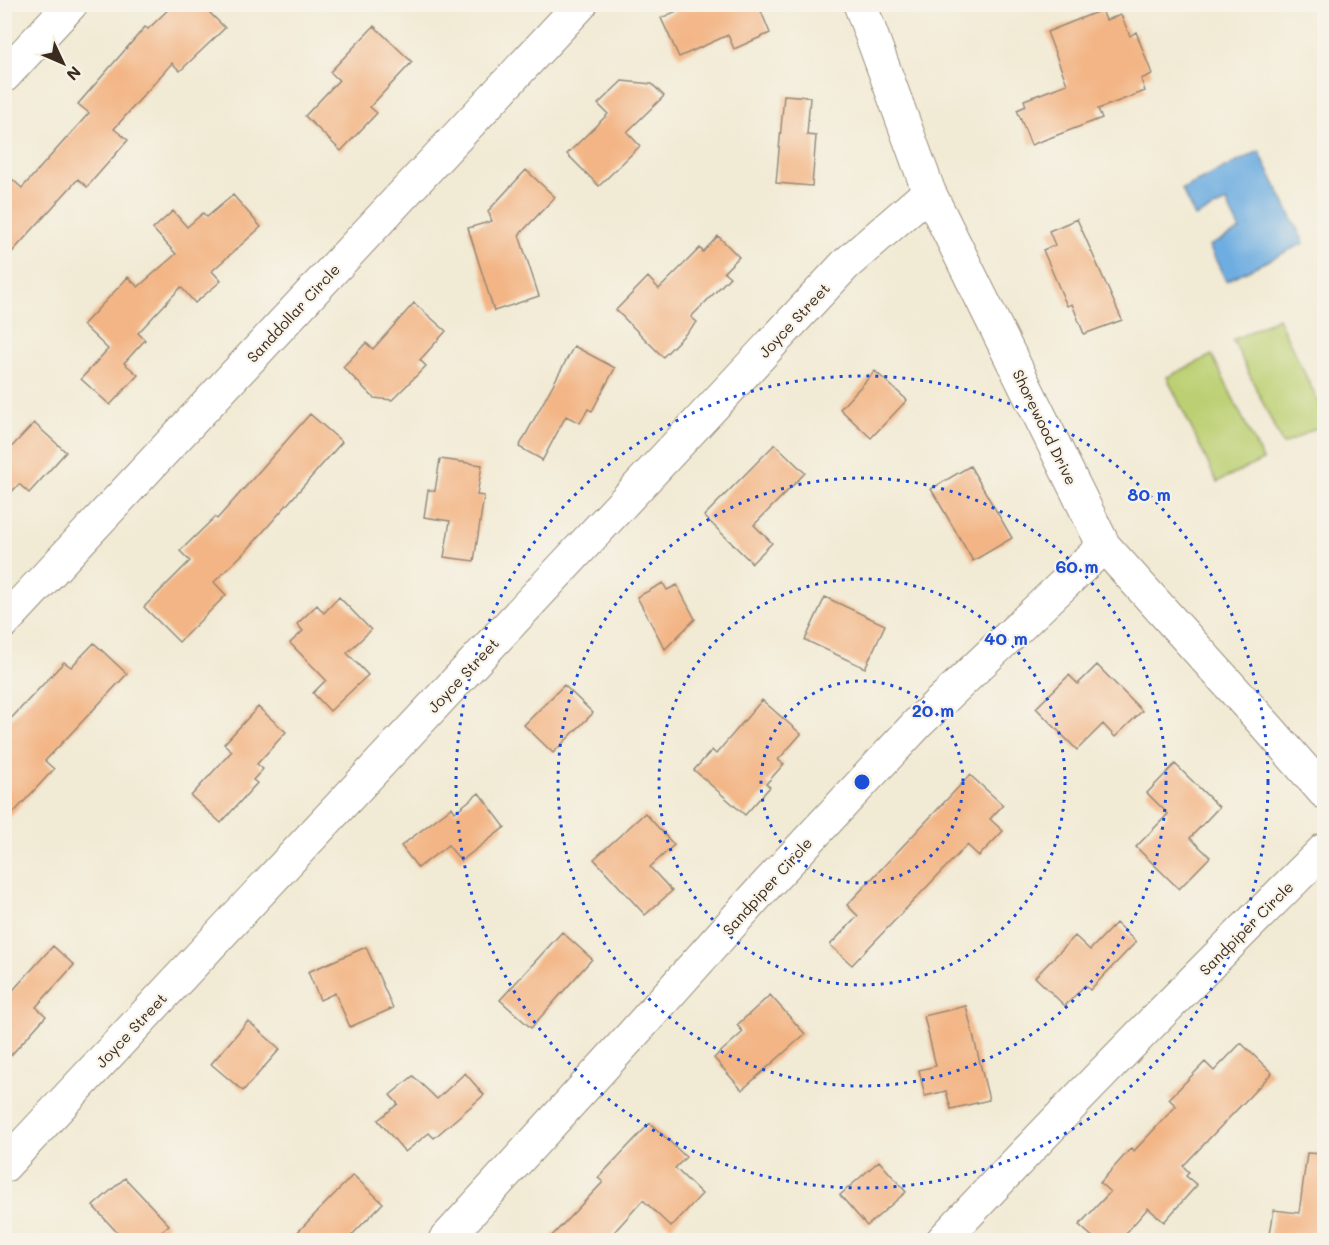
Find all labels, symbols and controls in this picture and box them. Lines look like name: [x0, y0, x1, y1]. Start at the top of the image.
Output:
north arrow: [33, 33, 93, 93]
text: N: [62, 62, 86, 85]
street label: Sanddollar Circle: [242, 259, 344, 367]
street label: Joyce Street: [754, 278, 834, 362]
street label: Shorewood Drive: [1008, 366, 1082, 488]
text: 80 m: [1127, 482, 1171, 506]
text: 60 m: [1055, 554, 1099, 578]
text: 40 m: [984, 626, 1028, 650]
street label: Joyce Street: [423, 633, 503, 717]
text: 20 m: [912, 698, 954, 722]
centre of rings: [852, 772, 872, 792]
street label: Sandpiper Circle: [718, 833, 816, 939]
street label: Sandpiper Circle: [1195, 877, 1297, 979]
street label: Joyce Street: [91, 988, 171, 1072]

